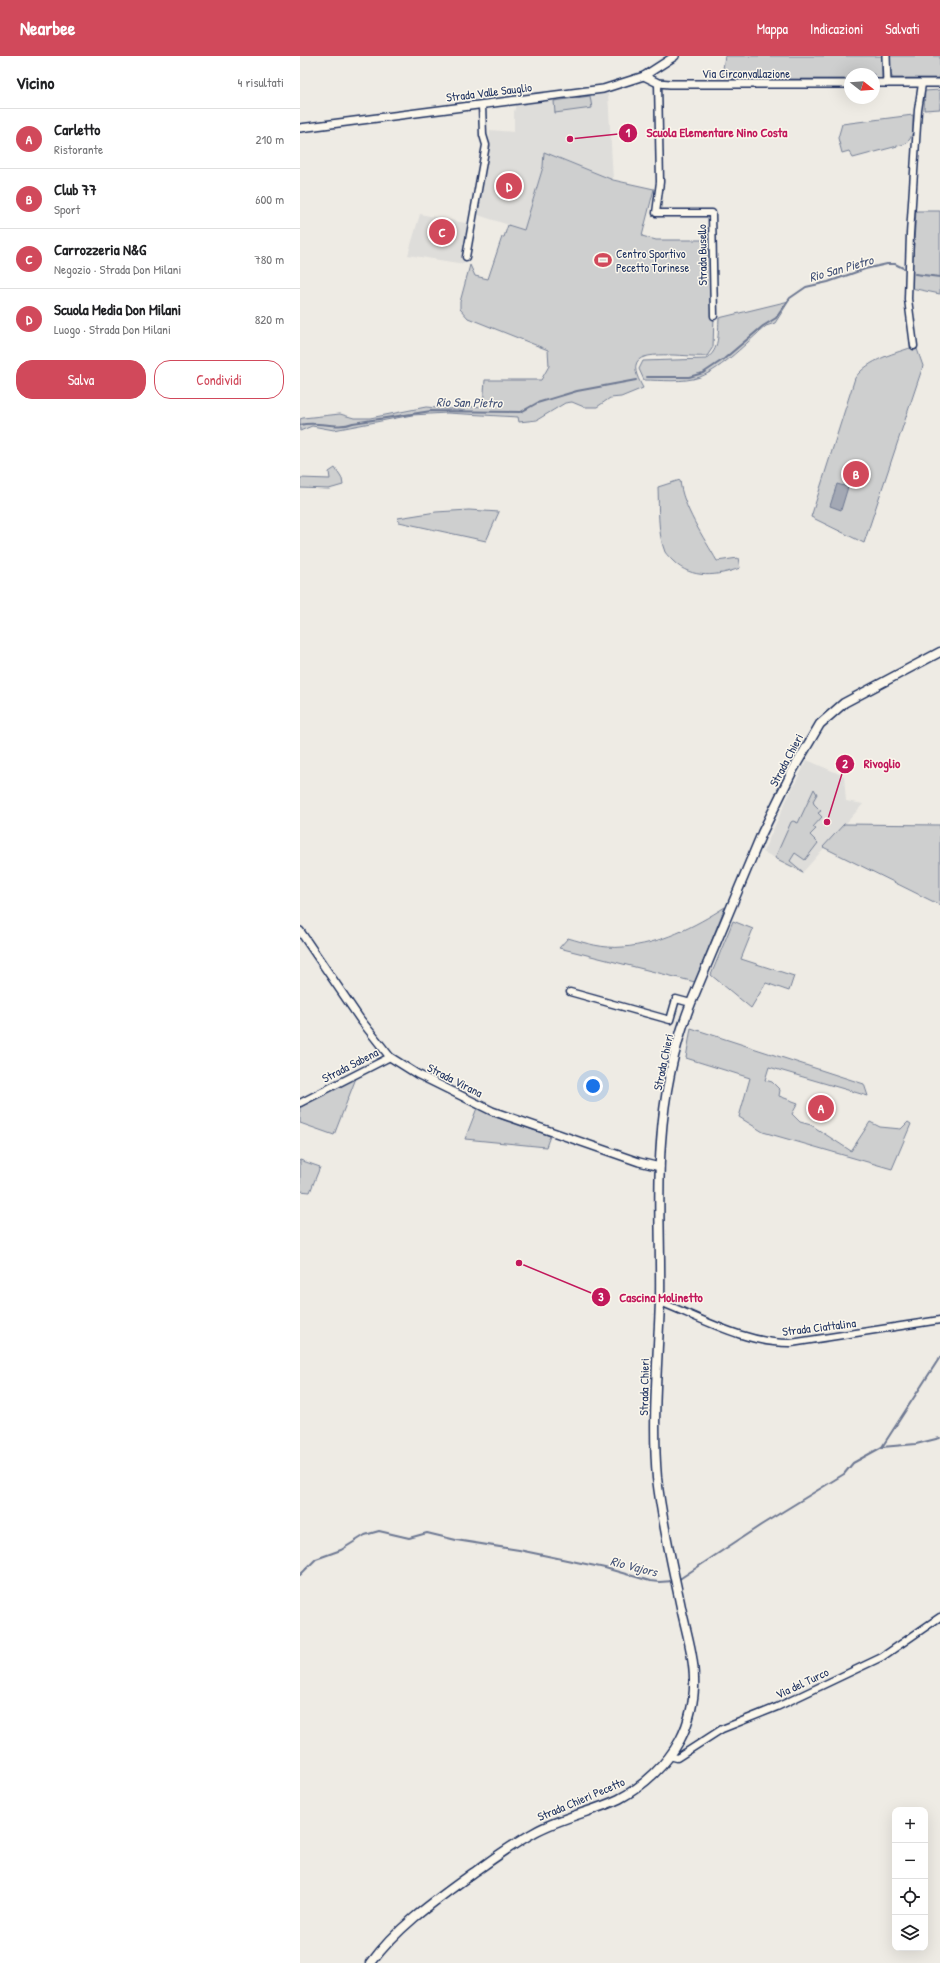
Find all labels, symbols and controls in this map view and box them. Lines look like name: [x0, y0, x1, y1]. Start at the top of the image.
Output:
text: Nearbee: [20, 15, 75, 41]
text: Mappa: [757, 19, 788, 38]
text: Indicazioni: [810, 19, 863, 38]
text: Salvati: [885, 19, 920, 38]
street label: Via Circonvallazione: [702, 65, 790, 82]
north arrow: [844, 68, 880, 104]
text: Vicino: [16, 71, 54, 94]
text: 4 risultati: [238, 73, 284, 91]
street label: Strada Valle Sauglio: [445, 78, 533, 106]
text: Carletto: [54, 119, 100, 140]
callout: Scuola Elementare Nino Costa: [618, 120, 795, 145]
text: Scuola Elementare Nino Costa: [647, 123, 788, 141]
text: 1: [626, 124, 631, 141]
text: A: [26, 130, 32, 148]
text: 210 m: [256, 130, 284, 148]
text: Ristorante: [54, 140, 103, 158]
pin: D: [496, 171, 522, 201]
text: Club 77: [54, 179, 97, 200]
text: B: [26, 190, 32, 208]
text: 600 m: [255, 190, 284, 208]
text: Sport: [54, 200, 80, 218]
pin: C: [429, 217, 455, 247]
street label: Strada Busello: [693, 224, 711, 286]
text: Carrozzeria N&G: [54, 239, 146, 260]
place label: Centro Sportivo Pecetto Torinese: [616, 245, 689, 276]
text: C: [25, 250, 33, 268]
text: 780 m: [254, 250, 284, 268]
sports icon: Centro Sportivo Pecetto Torinese: [593, 250, 613, 270]
water label: Rio San Pietro: [807, 250, 877, 286]
text: Negozio · Strada Don Milani: [54, 260, 181, 278]
text: Scuola Media Don Milani: [54, 299, 181, 320]
text: D: [26, 310, 32, 328]
text: 820 m: [255, 310, 284, 328]
text: Luogo · Strada Don Milani: [54, 320, 171, 338]
button: Salva: [16, 360, 146, 399]
button: Condividi: [154, 360, 284, 399]
water label: Rio San Pietro: [436, 392, 504, 412]
pin: B: [843, 459, 869, 489]
street label: Strada Chieri: [765, 731, 807, 789]
callout: Rivoglio: [835, 751, 908, 776]
text: Rivoglio: [864, 754, 901, 773]
text: 2: [842, 755, 848, 772]
street label: Strada Chieri: [649, 1032, 677, 1092]
street label: Strada Sabena: [319, 1043, 381, 1086]
street label: Strada Virana: [424, 1059, 486, 1101]
your location: [583, 1076, 603, 1096]
pin: A: [808, 1093, 834, 1123]
callout: Cascina Molinetto: [591, 1285, 711, 1310]
text: 3: [598, 1288, 604, 1305]
text: Cascina Molinetto: [619, 1288, 704, 1306]
street label: Strada Ciattalina: [781, 1314, 857, 1340]
street label: Strada Chieri: [635, 1358, 653, 1416]
water label: Rio Vajors: [609, 1551, 660, 1581]
street label: Via del Turco: [773, 1663, 831, 1703]
street label: Strada Chieri Pecetto: [535, 1773, 627, 1825]
map controls: [892, 1807, 928, 1951]
button: +: [892, 1807, 928, 1843]
button: −: [892, 1843, 928, 1879]
button: locate: [892, 1879, 928, 1915]
button: layers: [892, 1915, 928, 1951]

